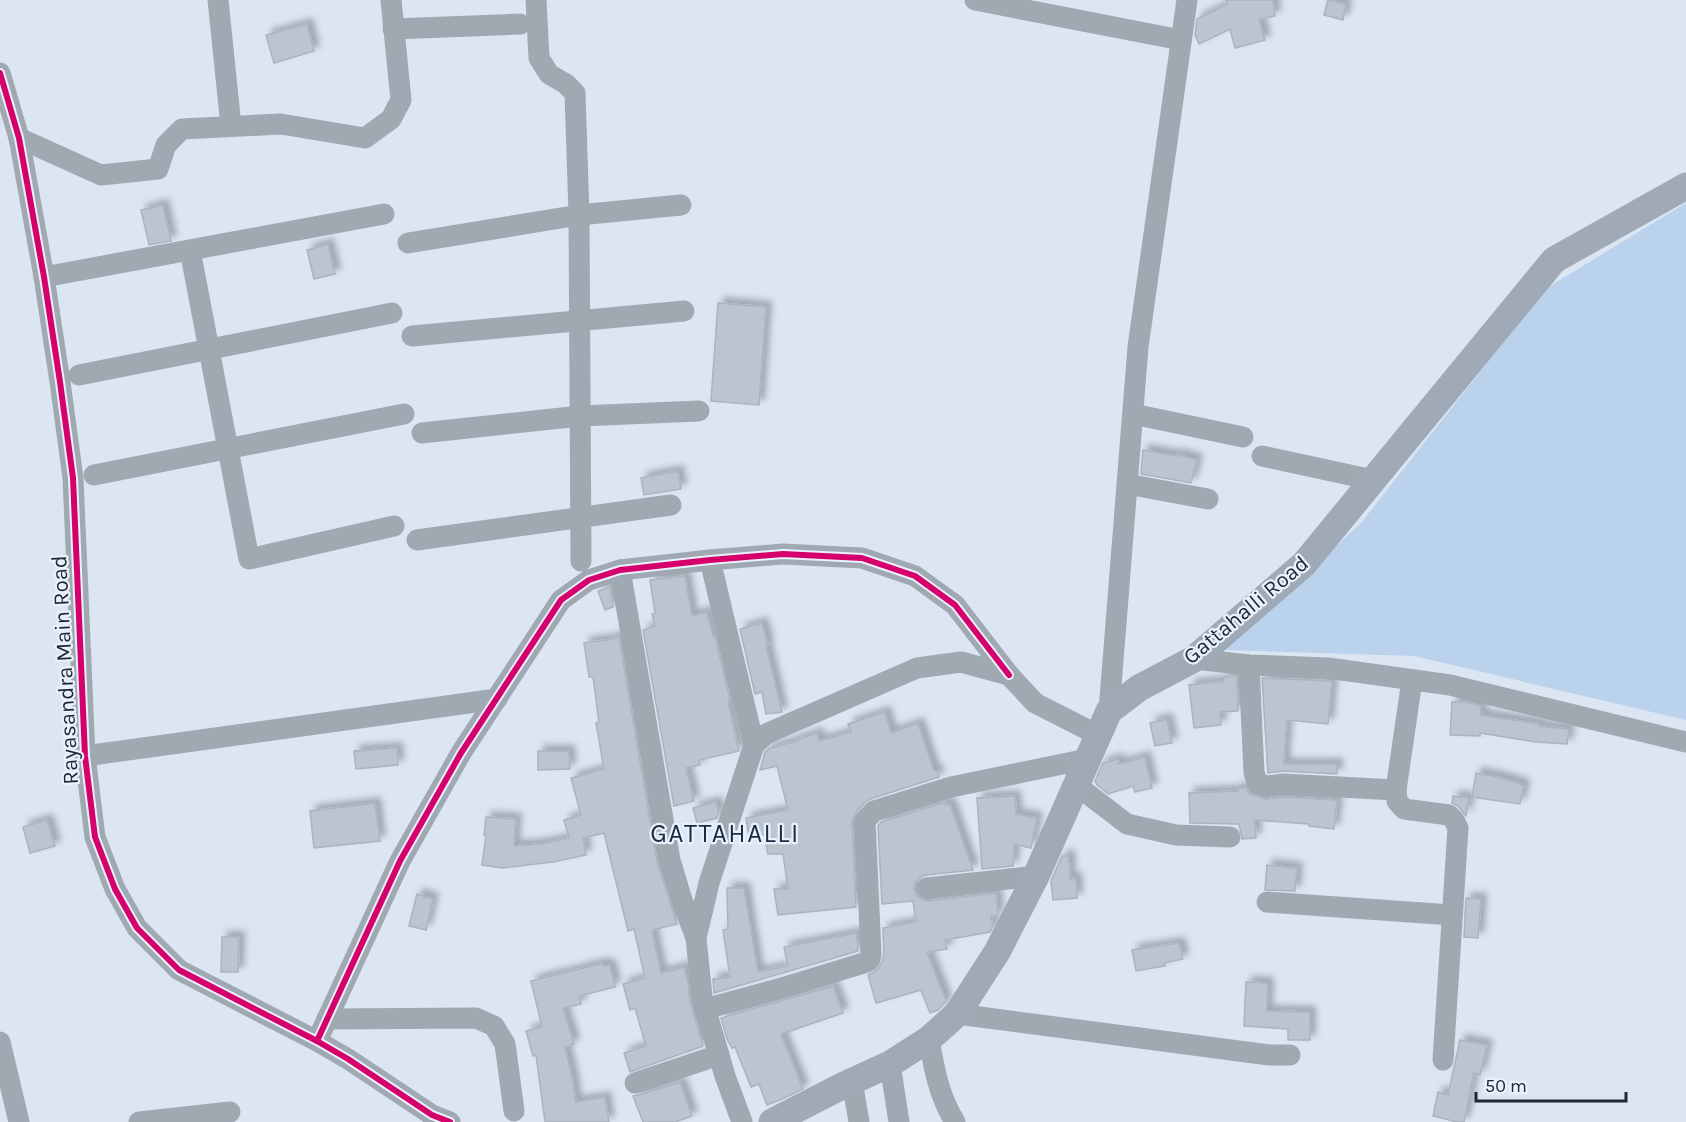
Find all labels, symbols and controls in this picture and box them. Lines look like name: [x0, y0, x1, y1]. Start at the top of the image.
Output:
street label: Gattahalli Road: [1178, 550, 1314, 670]
street label: Rayasandra Main Road: [46, 555, 84, 785]
district label: GATTAHALLI: [650, 818, 800, 849]
scale bar: [1476, 1065, 1626, 1103]
text: 50 m: [1485, 1075, 1527, 1097]

